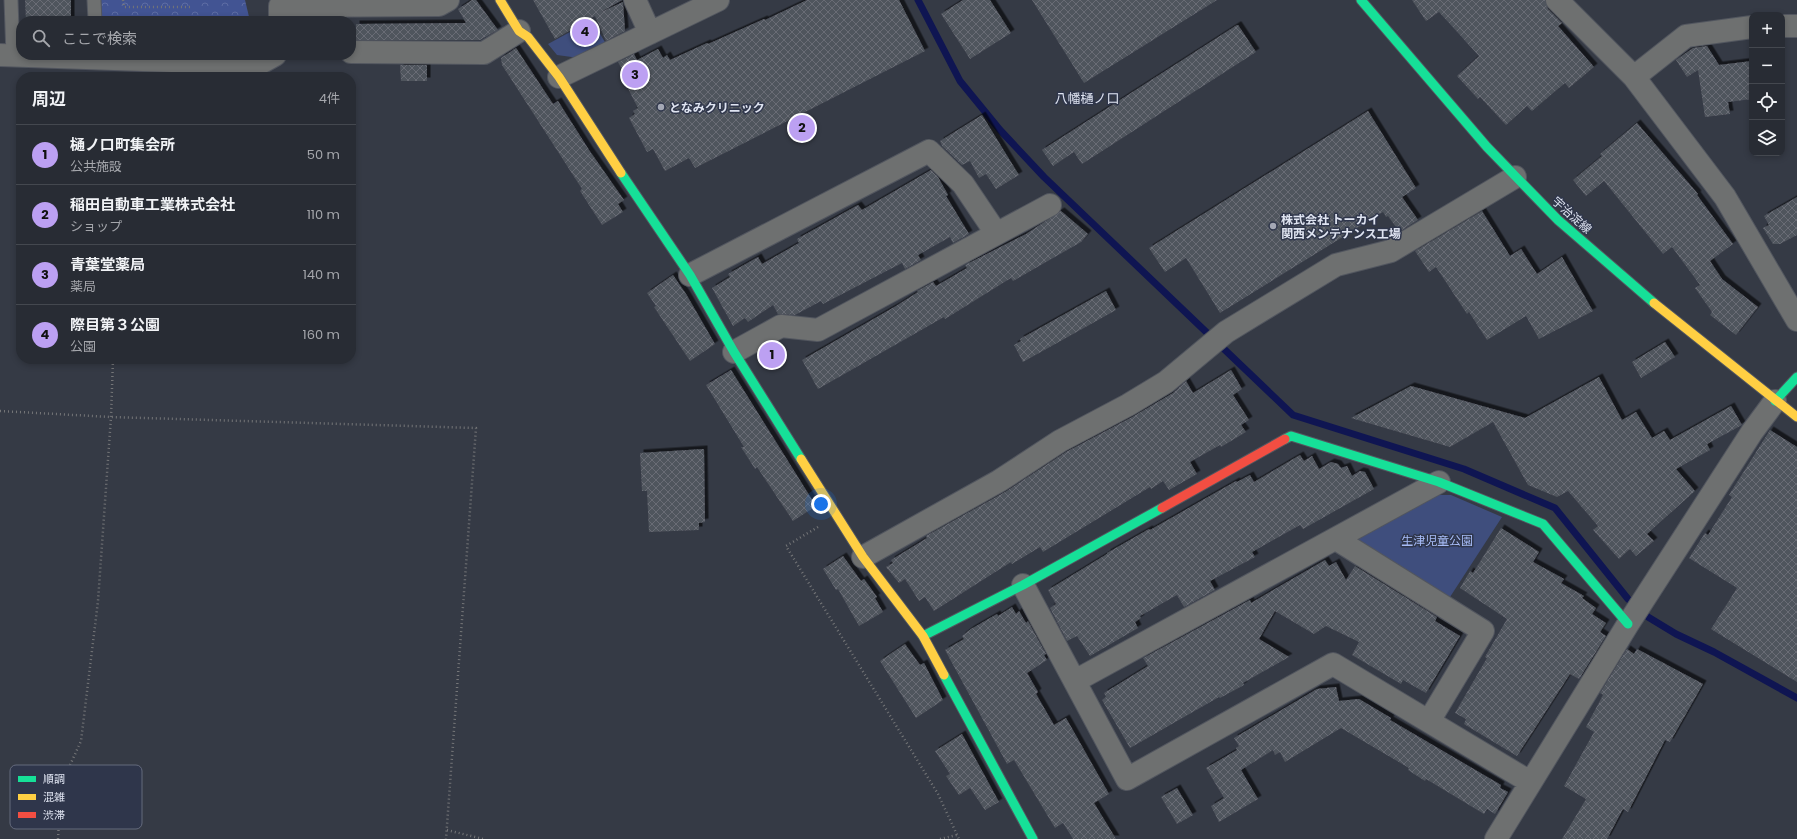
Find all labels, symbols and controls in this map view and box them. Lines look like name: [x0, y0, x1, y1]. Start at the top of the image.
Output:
map controls: [1749, 12, 1785, 156]
button: +: [1749, 12, 1785, 48]
search box: [16, 16, 356, 60]
pin: 4: [572, 17, 598, 47]
icon: search: [30, 27, 52, 49]
text: ここで検索: [62, 28, 137, 49]
button: −: [1749, 48, 1785, 84]
pin: 3: [622, 60, 648, 90]
button: locate: [1749, 84, 1785, 120]
text: 周辺: [32, 87, 66, 111]
text: 4件: [319, 89, 340, 108]
district label: 八幡樋ノ口: [1054, 89, 1120, 108]
place label: となみクリニック: [669, 99, 765, 116]
marker: となみクリニック: [656, 102, 666, 112]
pin: 2: [789, 113, 815, 143]
button: layers: [1749, 120, 1785, 156]
text: 樋ノ口町集会所: [70, 134, 175, 155]
text: 1: [43, 145, 47, 164]
text: 50 m: [307, 145, 340, 164]
text: 公共施設: [70, 157, 122, 176]
street label: 宇治淀線: [1548, 193, 1596, 237]
text: 稲田自動車工業株式会社: [70, 194, 235, 215]
text: 2: [41, 205, 49, 224]
text: 110 m: [307, 205, 340, 224]
place label: 株式会社 トーカイ 関西メンテナンス工場: [1281, 211, 1401, 242]
text: ショップ: [70, 217, 122, 236]
marker: 株式会社 トーカイ 関西メンテナンス工場: [1268, 221, 1278, 231]
text: 青葉堂薬局: [70, 254, 145, 275]
text: 3: [41, 265, 49, 284]
text: 140 m: [303, 265, 340, 284]
text: 薬局: [70, 277, 96, 296]
text: 際目第３公園: [70, 314, 160, 335]
text: 4: [41, 325, 49, 344]
text: 160 m: [303, 325, 340, 344]
text: 公園: [70, 337, 96, 356]
pin: 1: [759, 340, 785, 370]
your location: [811, 494, 831, 514]
park label: 生津児童公園: [1401, 532, 1473, 549]
legend: [10, 765, 142, 829]
text: 順調: [43, 771, 65, 787]
text: 混雑: [43, 789, 65, 805]
text: 渋滞: [43, 807, 65, 823]

